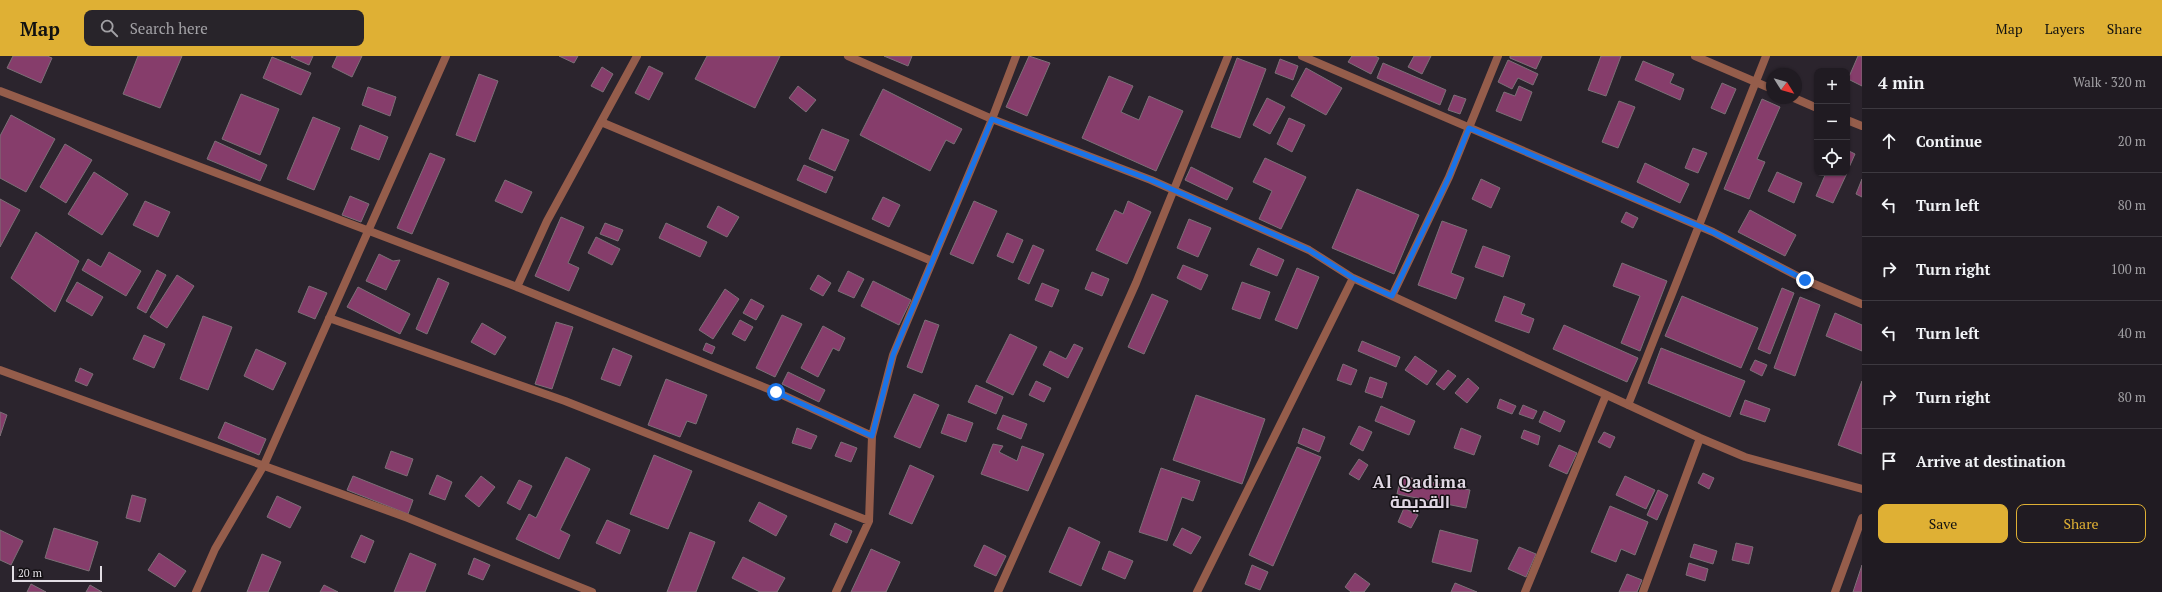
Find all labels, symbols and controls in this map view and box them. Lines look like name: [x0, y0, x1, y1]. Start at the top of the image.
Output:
search box: [84, 10, 364, 46]
text: Map: [20, 16, 60, 41]
icon: search: [98, 17, 120, 39]
text: Search here: [130, 18, 208, 38]
text: Map: [1996, 19, 2023, 38]
text: Layers: [2045, 19, 2085, 38]
text: Share: [2107, 19, 2142, 38]
north arrow: [1766, 68, 1802, 104]
map controls: [1814, 68, 1850, 176]
button: +: [1814, 68, 1850, 104]
text: 4 min: [1878, 71, 1925, 94]
text: Walk · 320 m: [2073, 73, 2146, 91]
button: −: [1814, 104, 1850, 140]
icon: ahead: [1878, 130, 1900, 152]
text: Continue: [1916, 131, 1982, 151]
text: 20 m: [2118, 132, 2146, 150]
button: locate: [1814, 140, 1850, 176]
icon: left: [1878, 194, 1900, 216]
text: Turn left: [1916, 195, 1980, 215]
text: 80 m: [2118, 196, 2146, 214]
icon: right: [1878, 258, 1900, 280]
text: Turn right: [1916, 259, 1991, 279]
text: 100 m: [2111, 260, 2146, 278]
route end: [1796, 271, 1814, 289]
icon: left: [1878, 322, 1900, 344]
text: Turn left: [1916, 323, 1980, 343]
text: 40 m: [2118, 324, 2146, 342]
route start: [767, 383, 785, 401]
icon: right: [1878, 386, 1900, 408]
text: Turn right: [1916, 387, 1991, 407]
text: 80 m: [2118, 388, 2146, 406]
icon: arrive: [1878, 450, 1900, 472]
text: Arrive at destination: [1916, 451, 2066, 471]
district label: Al Qadima القديمة: [1373, 470, 1467, 513]
button: Save: [1878, 504, 2008, 543]
button: Share: [2016, 504, 2146, 543]
scale bar: [12, 564, 102, 583]
text: 20 m: [18, 566, 42, 580]

